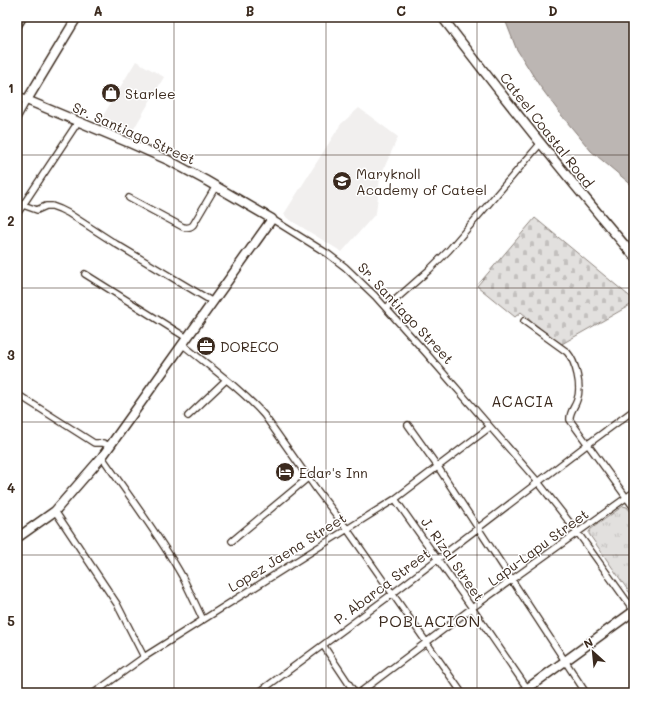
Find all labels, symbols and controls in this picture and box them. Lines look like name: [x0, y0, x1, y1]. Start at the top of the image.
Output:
text: A: [93, 2, 103, 19]
text: B: [246, 2, 255, 19]
text: C: [396, 2, 406, 19]
text: D: [548, 2, 558, 19]
street label: Cateel Coastal Road: [496, 68, 598, 192]
text: 1: [8, 79, 14, 96]
shop icon: Starlee: [100, 82, 122, 104]
place label: Starlee: [125, 84, 176, 103]
street label: Sr. Santiago Street: [70, 97, 198, 169]
place label: Maryknoll Academy of Cateel: [356, 164, 487, 199]
school or university icon: Maryknoll Academy of Cateel: [331, 170, 353, 192]
text: 2: [7, 212, 15, 229]
street label: Sr. Santiago Street: [354, 258, 458, 368]
office icon: DORECO: [195, 335, 217, 357]
place label: DORECO: [220, 337, 279, 356]
text: 3: [7, 346, 15, 363]
district label: ACACIA: [491, 391, 555, 411]
hotel icon: Edar's Inn: [274, 461, 296, 483]
place label: Edar's Inn: [299, 463, 368, 482]
text: 4: [7, 479, 15, 496]
street label: Lapu-Lapu Street: [484, 504, 592, 590]
street label: Lopez Jaena Street: [224, 508, 350, 596]
street label: J. Rizal Street: [417, 513, 489, 605]
street label: P. Abarca Street: [330, 543, 434, 629]
district label: POBLACION: [379, 610, 481, 631]
text: 5: [7, 612, 15, 629]
north arrow: [573, 632, 613, 672]
text: N: [581, 634, 595, 651]

